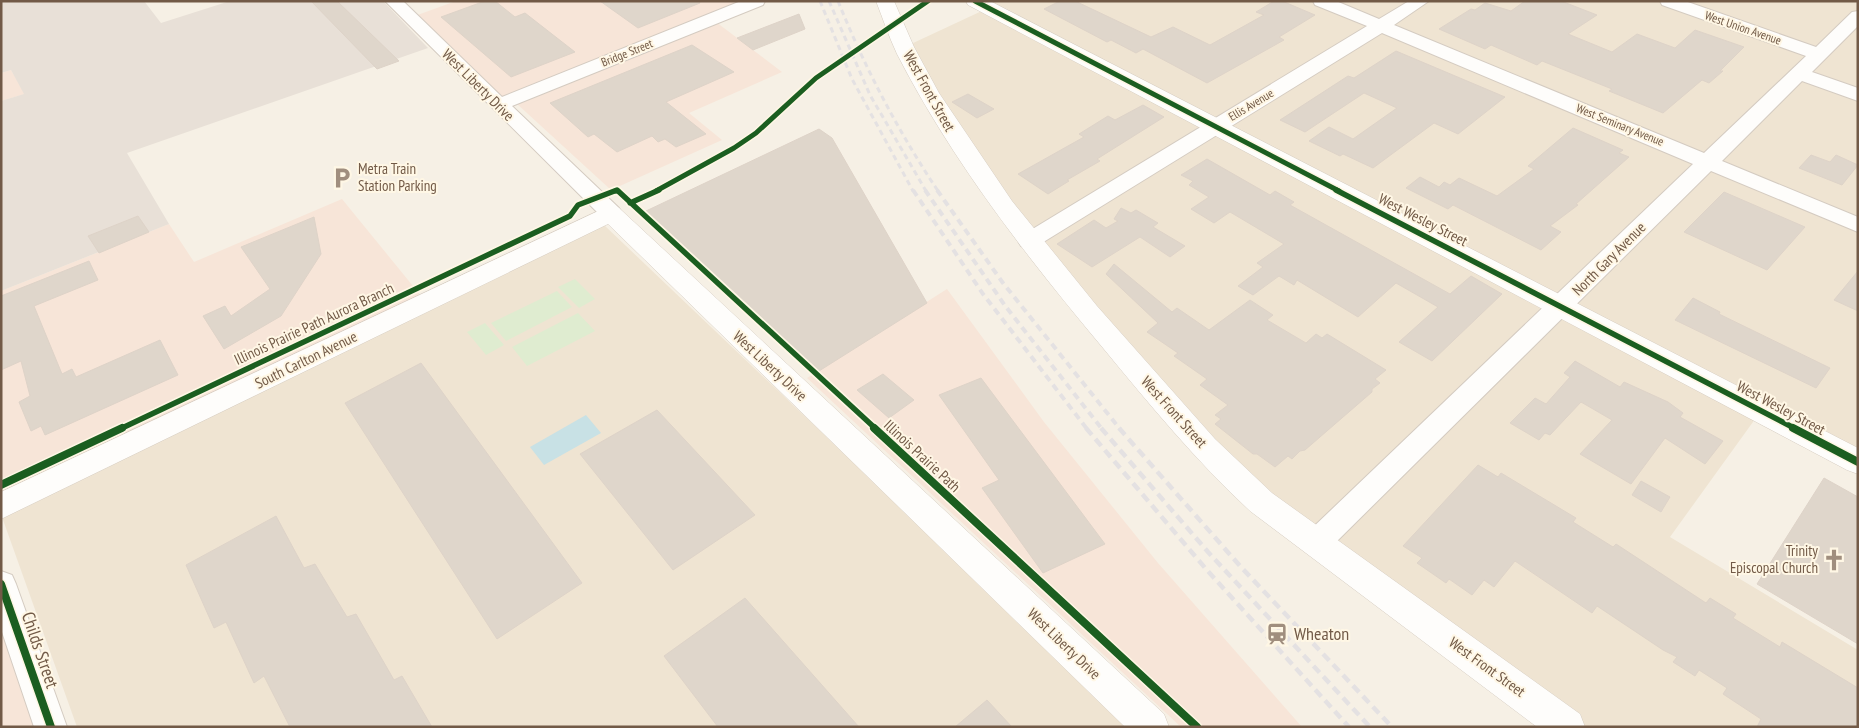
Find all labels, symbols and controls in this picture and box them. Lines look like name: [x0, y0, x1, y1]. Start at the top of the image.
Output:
street label: West Union Avenue: [1703, 7, 1783, 48]
street label: Bridge Street: [599, 35, 655, 70]
street label: West Liberty Drive: [438, 45, 518, 125]
street label: West Front Street: [899, 47, 960, 135]
street label: Ellis Avenue: [1225, 85, 1276, 124]
street label: West Seminary Avenue: [1574, 100, 1666, 149]
place label: Metra Train Station Parking: [358, 159, 437, 195]
parking icon: Metra Train Station Parking: [329, 165, 355, 191]
street label: West Wesley Street: [1375, 189, 1471, 250]
street label: North Gary Avenue: [1568, 218, 1649, 299]
street label: Illinois Prairie Path Aurora Branch: [231, 278, 397, 369]
street label: West Liberty Drive: [729, 326, 811, 405]
street label: South Carlton Avenue: [252, 327, 360, 393]
street label: West Front Street: [1137, 372, 1211, 451]
street label: West Wesley Street: [1734, 376, 1829, 439]
street label: Illinois Prairie Path: [880, 415, 965, 496]
place label: Trinity Episcopal Church: [1730, 541, 1818, 577]
church icon: Trinity Episcopal Church: [1821, 547, 1847, 573]
street label: West Liberty Drive: [1024, 604, 1105, 683]
street label: Childs Street: [17, 609, 64, 691]
station icon: Wheaton: [1264, 621, 1290, 647]
place label: Wheaton: [1294, 622, 1349, 645]
street label: West Front Street: [1445, 633, 1529, 701]

